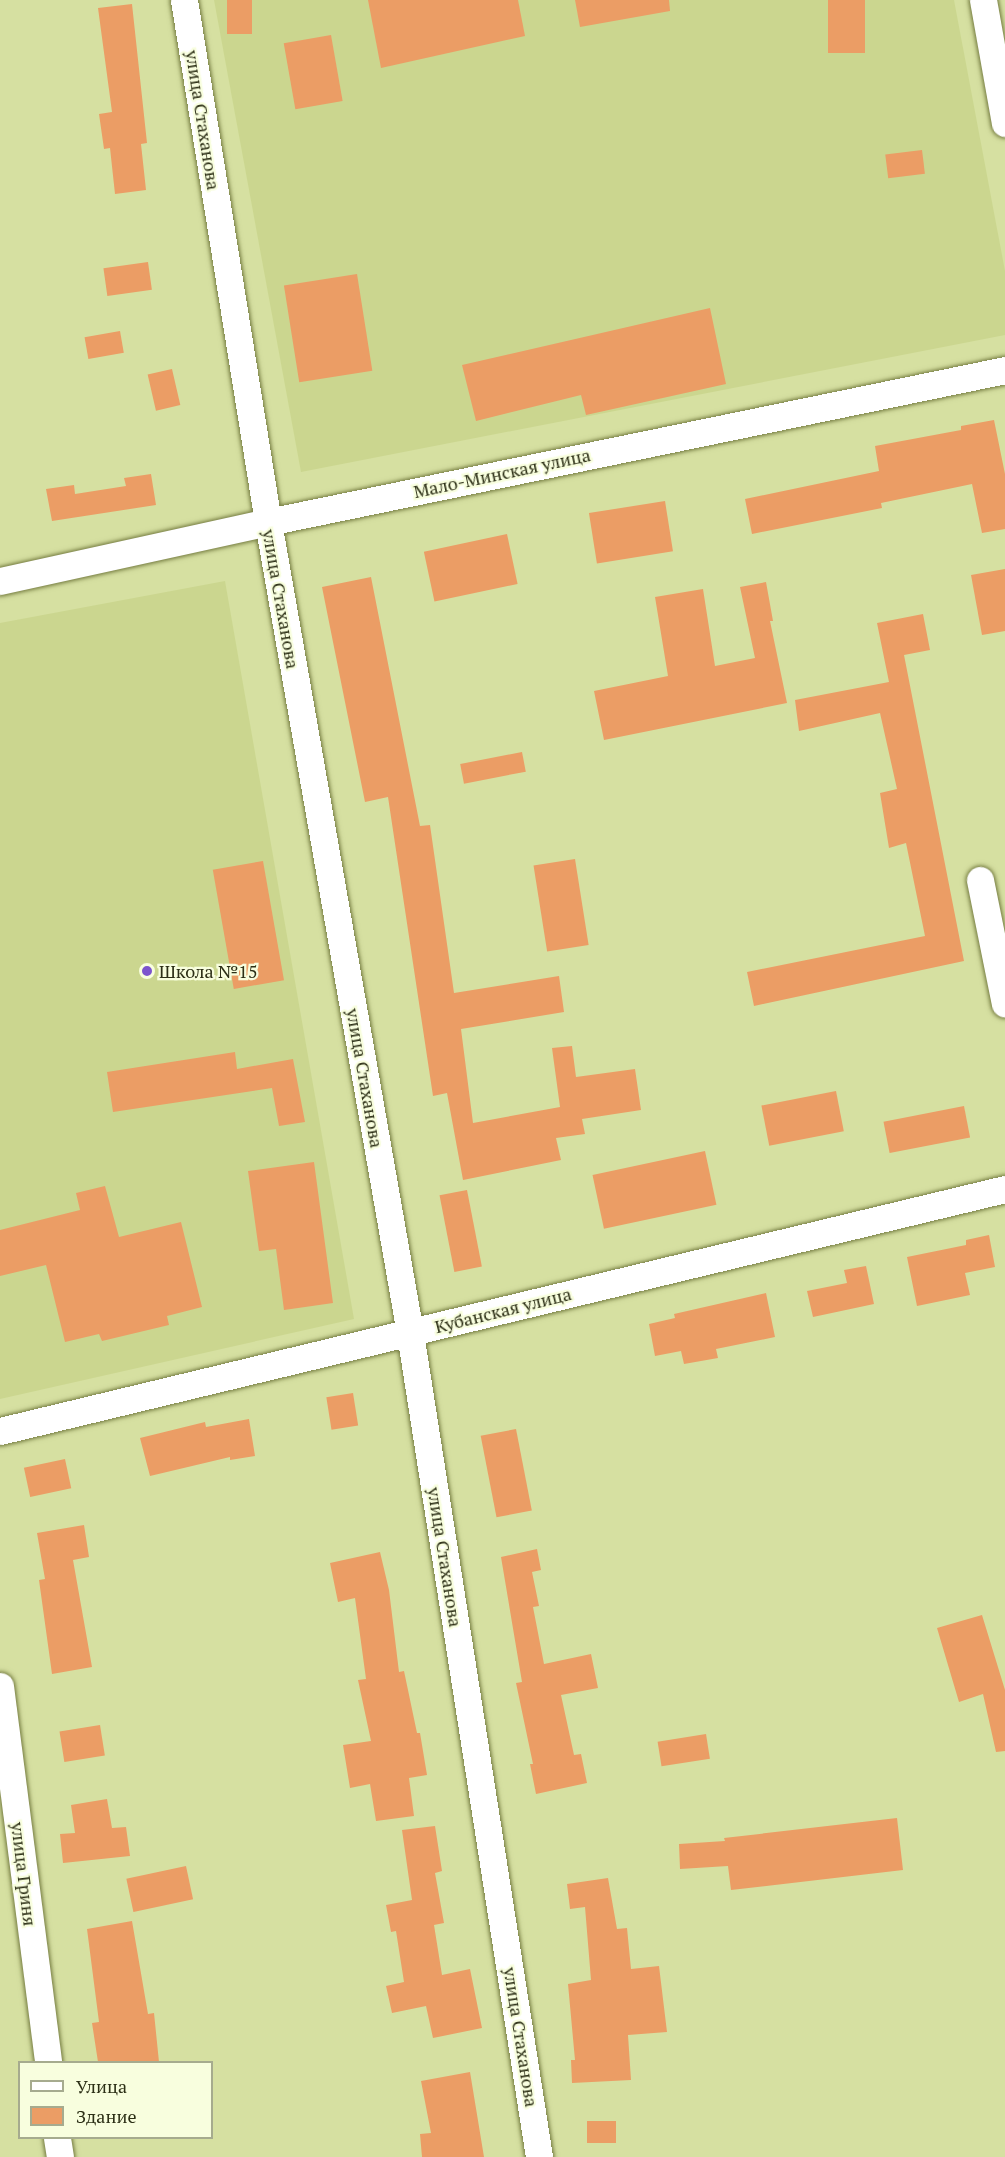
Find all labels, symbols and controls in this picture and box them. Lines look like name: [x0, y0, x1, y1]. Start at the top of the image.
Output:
street label: улица Стаханова: [181, 49, 225, 191]
street label: Мало-Минская улица: [412, 444, 592, 502]
street label: улица Стаханова: [258, 528, 304, 670]
place label: Школа №15: [159, 960, 257, 982]
marker: Школа №15: [140, 964, 154, 978]
street label: улица Стаханова: [342, 1007, 388, 1149]
street label: Кубанская улица: [432, 1283, 574, 1337]
street label: улица Стаханова: [423, 1486, 467, 1628]
street label: улица Гриня: [7, 1821, 41, 1927]
street label: улица Стаханова: [499, 1966, 543, 2108]
legend: [18, 2061, 213, 2139]
text: Улица: [76, 2074, 127, 2098]
text: Здание: [76, 2104, 136, 2128]

